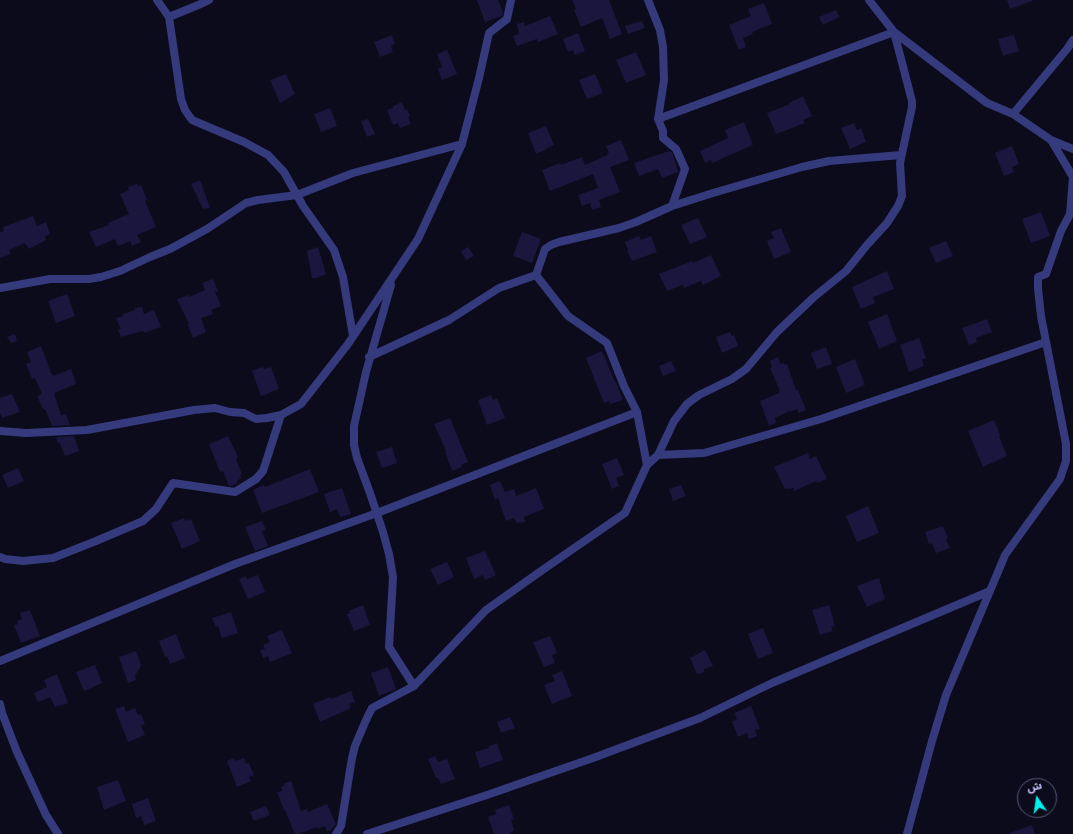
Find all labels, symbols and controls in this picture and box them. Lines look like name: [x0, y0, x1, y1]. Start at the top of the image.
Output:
north arrow: [1017, 778, 1057, 818]
text: ش: [1026, 779, 1043, 795]

